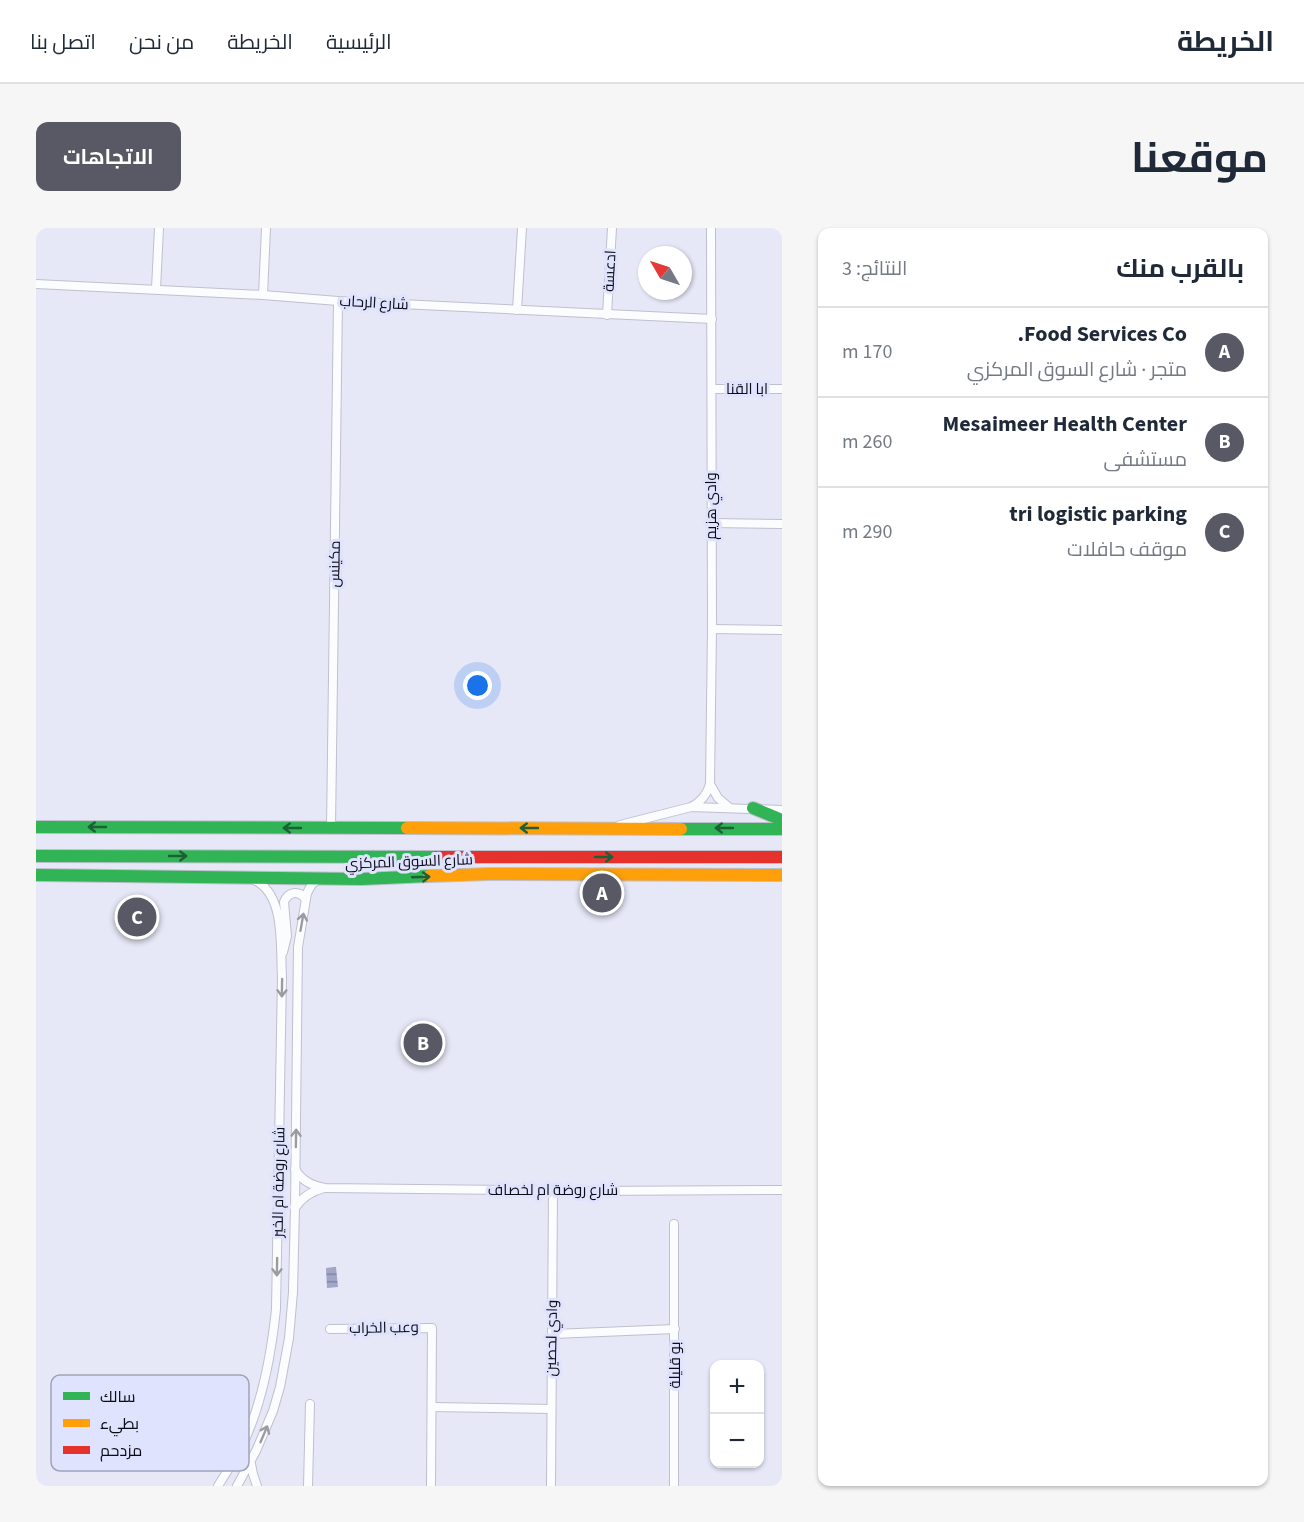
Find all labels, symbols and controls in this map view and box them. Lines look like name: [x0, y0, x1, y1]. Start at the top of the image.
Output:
text: الخريطة: [1177, 22, 1274, 62]
text: اتصل بنا: [30, 27, 96, 57]
text: من نحن: [129, 27, 194, 57]
text: الخريطة: [227, 27, 293, 57]
text: الرئيسية: [326, 27, 392, 57]
button: الاتجاهات: [36, 122, 181, 191]
text: موقعنا: [1131, 129, 1268, 189]
north arrow: [638, 246, 692, 300]
street label: ادعسة: [598, 250, 622, 292]
text: بالقرب منك: [1116, 250, 1244, 287]
text: النتائج: 3: [842, 255, 907, 283]
street label: شارع الرحاب: [339, 291, 409, 315]
text: Food Services Co.: [1017, 318, 1187, 350]
text: 170 m: [842, 338, 892, 366]
text: A: [1219, 338, 1230, 366]
text: متجر · شارع السوق المركزي: [967, 356, 1187, 384]
street label: ابا القنا: [726, 379, 768, 400]
text: Mesaimeer Health Center: [942, 408, 1187, 440]
text: 260 m: [842, 428, 892, 456]
text: B: [1218, 428, 1231, 456]
text: مستشفى: [1103, 446, 1187, 474]
street label: وادي هزيم: [701, 472, 723, 540]
text: tri logistic parking: [1009, 498, 1187, 530]
text: 290 m: [842, 518, 892, 546]
text: C: [1219, 518, 1230, 546]
text: موقف حافلات: [1067, 536, 1187, 564]
street label: مكينس: [324, 540, 346, 588]
your location: [463, 671, 492, 700]
one-way arrow: [87, 821, 107, 833]
one-way arrow: [282, 822, 302, 834]
one-way arrow: [519, 822, 539, 834]
one-way arrow: [714, 822, 734, 834]
street label: شارع السوق المركزي: [345, 849, 473, 876]
one-way arrow: [168, 850, 188, 862]
one-way arrow: [594, 851, 614, 863]
pin: A: [582, 870, 622, 916]
one-way arrow: [410, 872, 430, 883]
pin: C: [118, 894, 156, 940]
one-way arrow: [297, 913, 308, 933]
one-way arrow: [276, 978, 288, 998]
pin: B: [404, 1020, 442, 1066]
street label: شارع روضة ام الخير: [268, 1126, 290, 1239]
one-way arrow: [290, 1128, 301, 1148]
street label: شارع روضة ام لخصاف: [488, 1180, 618, 1201]
one-way arrow: [271, 1257, 283, 1277]
street label: وادي لحصين: [541, 1299, 564, 1377]
street label: وعب الخراب: [349, 1317, 419, 1339]
street label: بو قليلة: [665, 1341, 686, 1389]
map controls: [710, 1360, 764, 1468]
button: +: [710, 1360, 764, 1414]
legend: [51, 1375, 249, 1471]
text: سالك: [100, 1386, 135, 1408]
text: بطيء: [100, 1413, 139, 1437]
button: −: [710, 1414, 764, 1468]
one-way arrow: [259, 1425, 270, 1444]
text: مزدحم: [100, 1440, 142, 1462]

